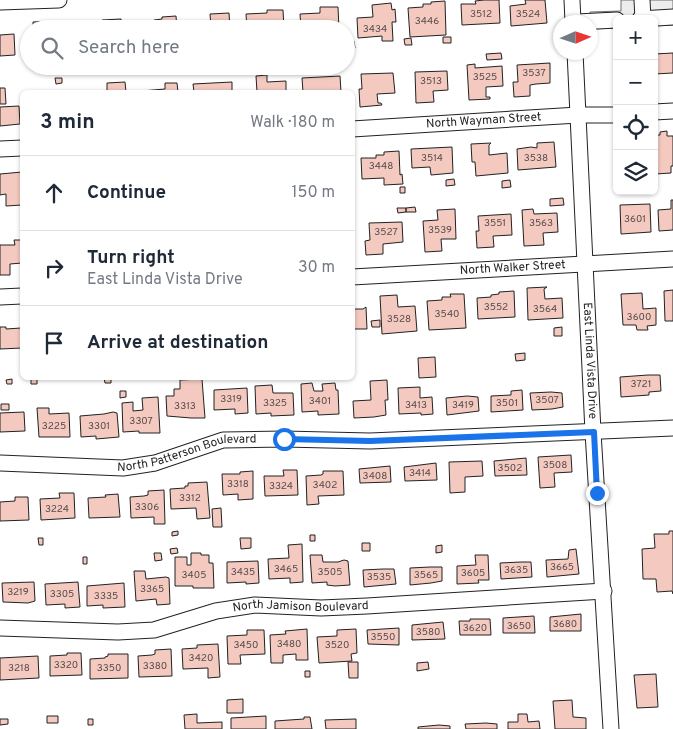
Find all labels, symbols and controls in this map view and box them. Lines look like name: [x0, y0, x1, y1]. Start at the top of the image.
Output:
house number: 3512: [470, 8, 492, 21]
house number: 3524: [516, 8, 540, 21]
house number: 3446: [415, 15, 439, 28]
north arrow: [553, 15, 598, 60]
map controls: [613, 15, 658, 195]
button: +: [613, 15, 658, 60]
search box: [20, 20, 355, 75]
house number: 3434: [363, 23, 387, 36]
icon: search: [38, 34, 66, 62]
text: Search here: [78, 36, 180, 60]
button: −: [613, 60, 658, 105]
house number: 3537: [522, 67, 546, 80]
house number: 3525: [473, 71, 497, 84]
house number: 3513: [420, 75, 442, 88]
button: locate: [613, 105, 658, 150]
text: 3 min: [40, 109, 95, 136]
street label: North Wayman Street: [426, 109, 542, 132]
text: Walk · 180 m: [250, 113, 335, 133]
button: layers: [613, 150, 658, 195]
house number: 3514: [421, 152, 443, 165]
house number: 3538: [524, 152, 548, 165]
house number: 3448: [369, 160, 393, 173]
icon: ahead: [40, 179, 68, 207]
text: Continue: [87, 181, 166, 205]
text: 150 m: [292, 183, 335, 203]
house number: 3601: [624, 213, 646, 226]
house number: 3551: [484, 217, 506, 230]
house number: 3563: [529, 217, 553, 230]
house number: 3539: [428, 224, 452, 237]
house number: 3527: [374, 226, 398, 239]
text: Turn right: [87, 246, 175, 270]
icon: right: [40, 254, 68, 282]
street label: North Walker Street: [459, 257, 566, 279]
text: 30 m: [298, 258, 335, 278]
text: East Linda Vista Drive: [87, 270, 243, 290]
house number: 3552: [484, 301, 508, 314]
street label: East Linda Vista Drive: [579, 302, 600, 419]
house number: 3564: [533, 303, 557, 316]
house number: 3540: [434, 308, 460, 321]
house number: 3600: [627, 311, 651, 324]
house number: 3528: [387, 313, 411, 326]
icon: arrive: [40, 329, 68, 357]
text: Arrive at destination: [87, 331, 268, 355]
house number: 3721: [631, 378, 651, 391]
house number: 3319: [220, 393, 242, 406]
house number: 3507: [535, 394, 559, 407]
house number: 3401: [309, 395, 331, 408]
house number: 3325: [263, 397, 287, 410]
house number: 3501: [496, 397, 518, 410]
house number: 3413: [405, 399, 427, 412]
house number: 3419: [452, 399, 474, 412]
house number: 3313: [174, 400, 196, 413]
house number: 3307: [129, 415, 153, 428]
house number: 3225: [42, 420, 66, 433]
house number: 3301: [88, 420, 110, 433]
route start: [273, 428, 296, 451]
street label: North Patterson Boulevard: [117, 431, 257, 476]
house number: 3508: [543, 459, 567, 472]
house number: 3502: [498, 462, 522, 475]
house number: 3414: [409, 467, 431, 480]
house number: 3408: [363, 470, 387, 483]
house number: 3318: [227, 478, 249, 491]
house number: 3402: [313, 479, 337, 492]
house number: 3324: [269, 480, 293, 493]
route end: [586, 482, 609, 505]
house number: 3312: [179, 492, 201, 505]
house number: 3306: [135, 501, 159, 514]
house number: 3224: [45, 503, 69, 516]
house number: 3665: [550, 561, 574, 574]
house number: 3465: [274, 563, 298, 576]
house number: 3635: [504, 564, 528, 577]
house number: 3435: [231, 566, 255, 579]
house number: 3505: [318, 566, 342, 579]
house number: 3605: [461, 567, 485, 580]
house number: 3405: [182, 569, 206, 582]
house number: 3565: [414, 569, 438, 582]
house number: 3535: [367, 571, 391, 584]
house number: 3365: [140, 583, 164, 596]
house number: 3219: [7, 586, 29, 599]
house number: 3305: [50, 588, 74, 601]
house number: 3335: [94, 590, 118, 603]
street label: North Jamison Boulevard: [231, 597, 369, 616]
house number: 3680: [553, 618, 577, 631]
house number: 3650: [507, 620, 531, 633]
house number: 3620: [463, 622, 487, 635]
house number: 3580: [416, 626, 440, 639]
house number: 3550: [371, 631, 395, 644]
house number: 3480: [277, 638, 301, 651]
house number: 3450: [234, 639, 258, 652]
house number: 3520: [325, 639, 349, 652]
house number: 3420: [189, 652, 213, 665]
house number: 3320: [54, 659, 78, 672]
house number: 3380: [143, 660, 167, 673]
house number: 3218: [8, 662, 30, 675]
house number: 3350: [97, 662, 121, 675]

